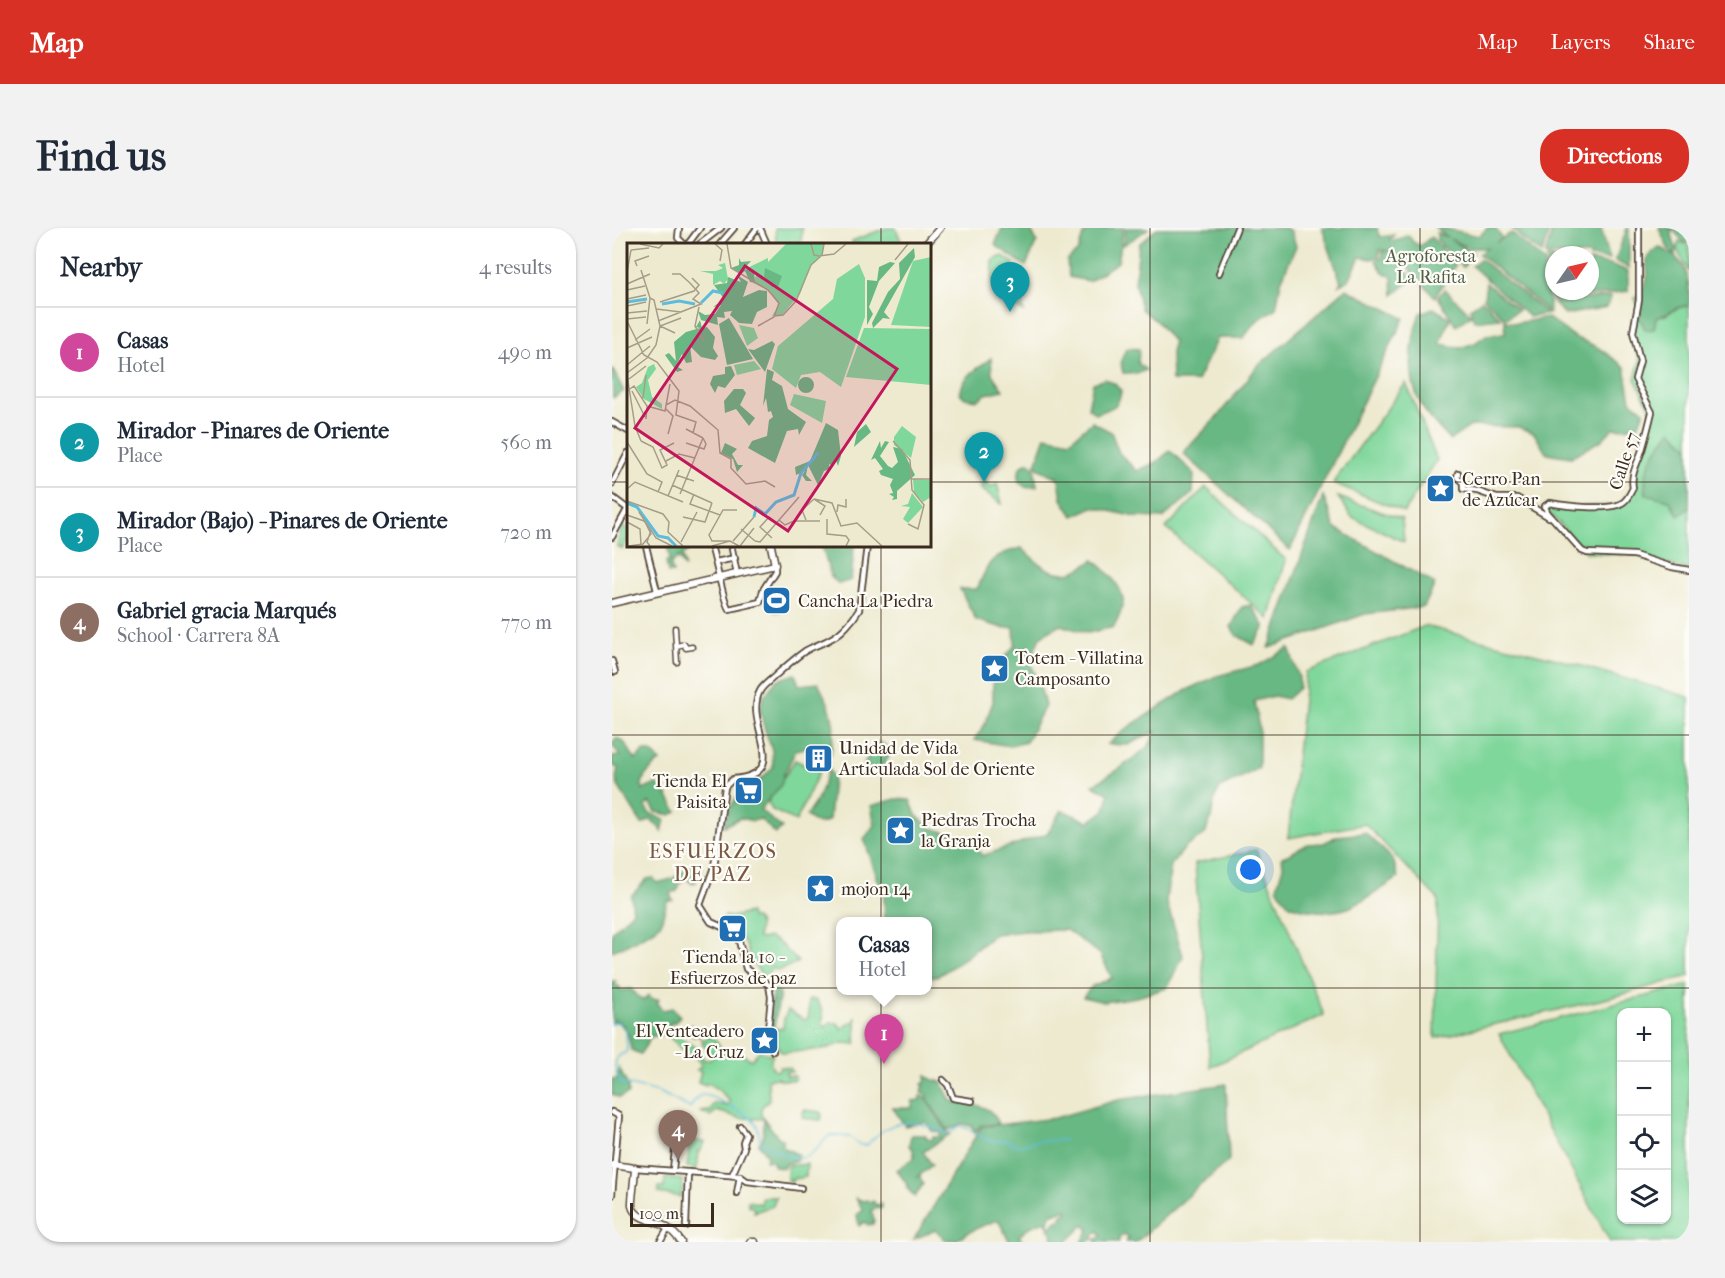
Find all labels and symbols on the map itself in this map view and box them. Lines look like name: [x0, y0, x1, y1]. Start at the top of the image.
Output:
inset map: [627, 243, 932, 548]
park label: Agroforesta La Rafita: [1385, 246, 1477, 288]
north arrow: [1545, 246, 1599, 300]
pin: 3: [990, 262, 1030, 312]
street label: Calle 57: [1605, 429, 1644, 493]
pin: 2: [964, 432, 1004, 482]
place label: Cerro Pan de Azúcar: [1462, 469, 1541, 511]
place icon: Cerro Pan de Azúcar: [1425, 473, 1457, 505]
sports icon: Cancha La Piedra: [761, 585, 793, 617]
place label: Cancha La Piedra: [798, 591, 933, 612]
place label: Totem - Villatina Camposanto: [1015, 648, 1144, 690]
place icon: Totem - Villatina Camposanto: [978, 652, 1010, 684]
place label: Unidad de Vida Articulada Sol de Oriente: [838, 738, 1035, 780]
building icon: Unidad de Vida Articulada Sol de Oriente: [802, 742, 834, 774]
place label: Tienda El Paisita: [653, 771, 728, 813]
supermarket icon: Tienda El Paisita: [732, 775, 764, 807]
place label: Piedras Trocha la Granja: [920, 810, 1037, 852]
place icon: Piedras Trocha la Granja: [884, 814, 916, 846]
district label: ESFUERZOS DE PAZ: [649, 840, 777, 886]
your location: [1236, 855, 1265, 884]
place icon: mojon 14: [804, 873, 836, 905]
place label: mojon 14: [841, 879, 910, 900]
supermarket icon: Tienda la 10 - Esfuerzos de paz: [717, 912, 749, 944]
place label: Tienda la 10 - Esfuerzos de paz: [670, 947, 796, 989]
pin: 1: [864, 1014, 904, 1064]
place label: El Venteadero - La Cruz: [635, 1021, 744, 1063]
place icon: El Venteadero - La Cruz: [749, 1025, 781, 1057]
pin: 4: [658, 1110, 698, 1160]
scale bar: [630, 1200, 714, 1228]

